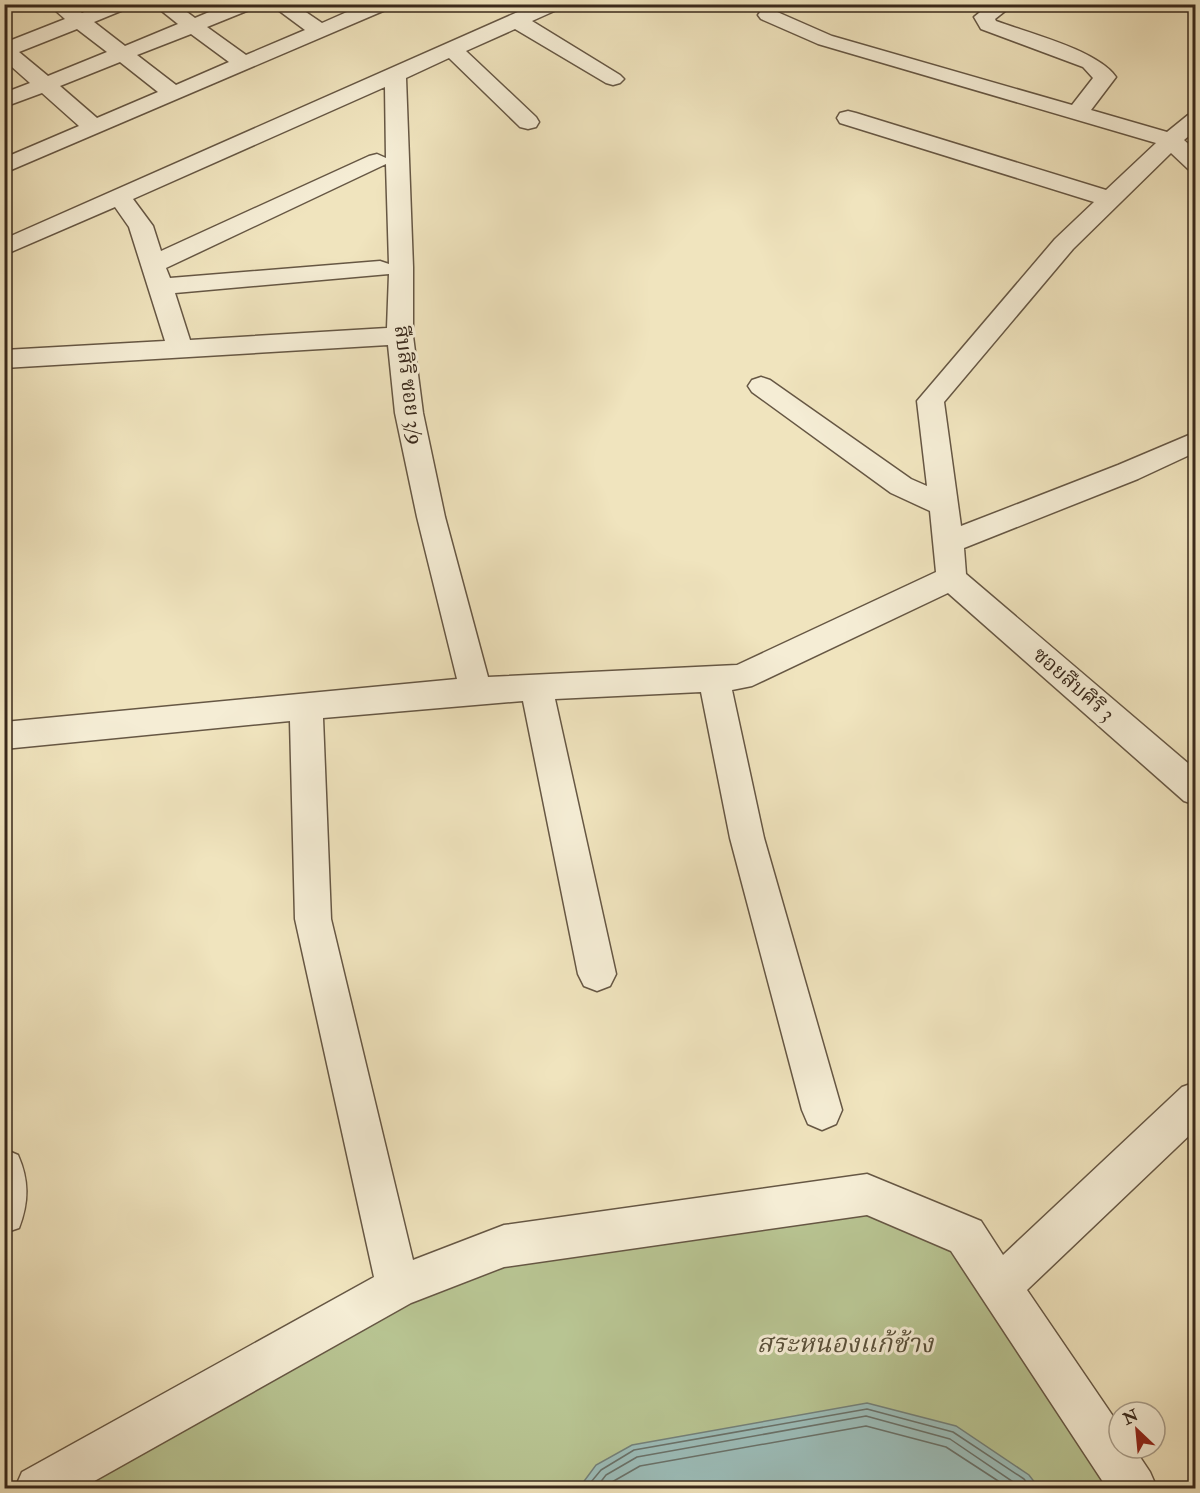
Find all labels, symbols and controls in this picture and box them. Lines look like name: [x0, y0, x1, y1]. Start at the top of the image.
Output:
street label: สืบสิริ ซอย 3/9: [388, 324, 429, 446]
street label: ซอยสืบศิริ 3: [1027, 641, 1120, 727]
park label: สระหนองแก้ช้าง: [757, 1328, 934, 1360]
north arrow: [1107, 1400, 1167, 1460]
text: N: [1119, 1405, 1142, 1430]

